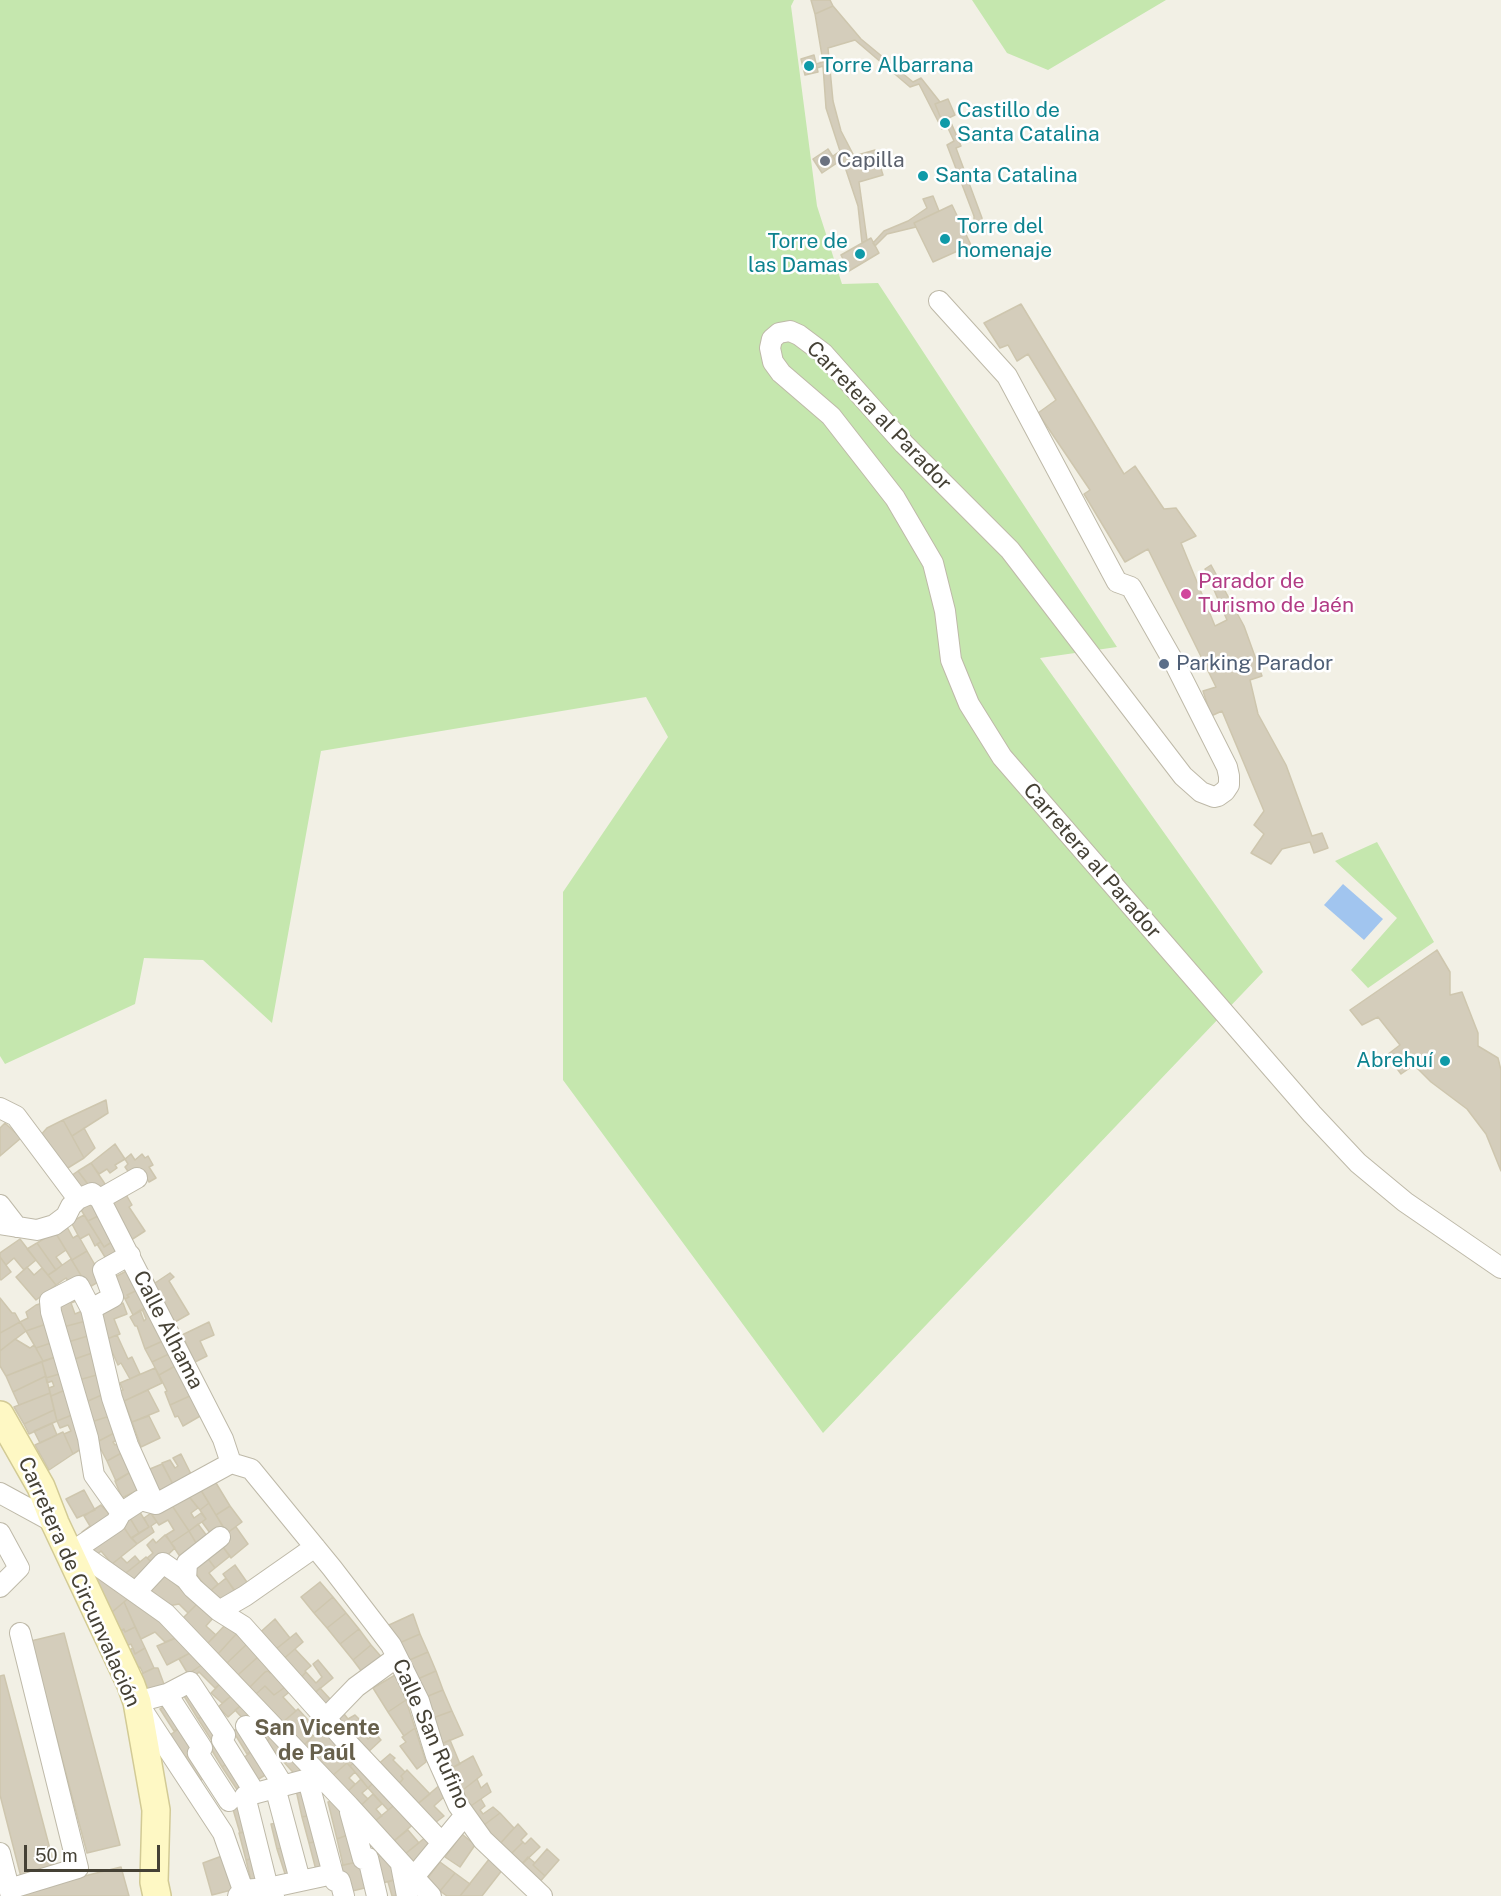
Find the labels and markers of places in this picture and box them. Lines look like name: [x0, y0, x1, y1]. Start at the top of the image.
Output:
place label: Torre Albarrana: [821, 53, 974, 79]
marker: Torre Albarrana: [802, 59, 816, 73]
place label: Castillo de Santa Catalina: [957, 98, 1100, 148]
marker: Castillo de Santa Catalina: [938, 116, 952, 130]
place label: Capilla: [837, 148, 905, 174]
marker: Capilla: [818, 154, 832, 168]
place label: Santa Catalina: [935, 163, 1078, 189]
marker: Santa Catalina: [916, 169, 930, 183]
place label: Torre del homenaje: [957, 214, 1052, 264]
place label: Torre de las Damas: [748, 229, 848, 279]
marker: Torre del homenaje: [938, 232, 952, 246]
marker: Torre de las Damas: [853, 247, 867, 261]
place label: Parador de Turismo de Jaén: [1198, 569, 1354, 619]
marker: Parador de Turismo de Jaén: [1179, 587, 1193, 601]
place label: Parking Parador: [1176, 651, 1333, 677]
marker: Parking Parador: [1157, 657, 1171, 671]
place label: Abrehuí: [1356, 1048, 1433, 1074]
marker: Abrehuí: [1438, 1054, 1452, 1068]

